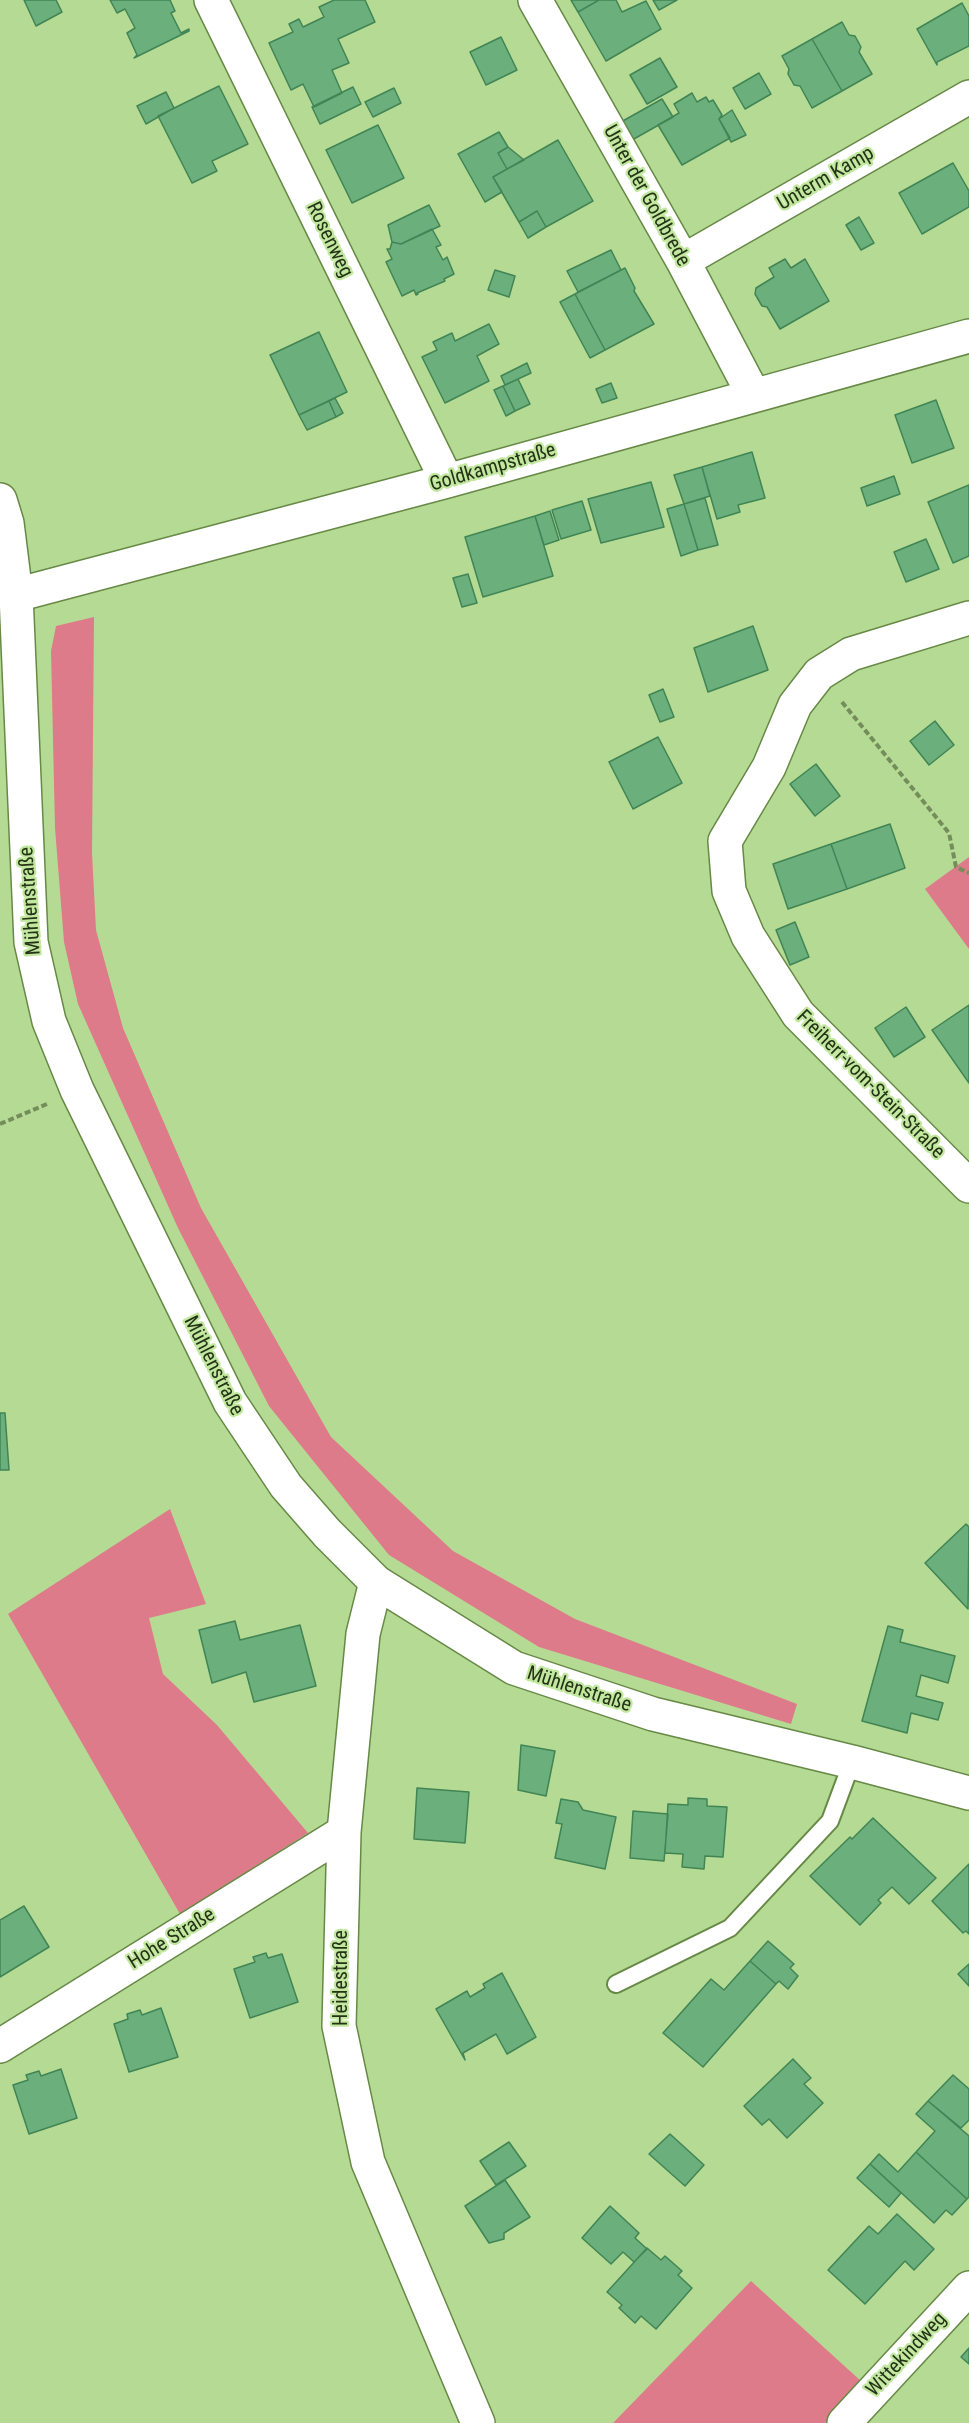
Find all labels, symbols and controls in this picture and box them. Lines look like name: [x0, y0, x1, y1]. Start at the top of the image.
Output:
street label: Unter der Goldbrede: [597, 121, 695, 271]
street label: Unterm Kamp: [774, 142, 878, 216]
street label: Rosenweg: [300, 198, 358, 282]
street label: Goldkampstraße: [427, 439, 559, 497]
street label: Mühlenstraße: [15, 846, 47, 956]
street label: Freiherr-vom-Stein-Straße: [791, 1006, 949, 1164]
street label: Mühlenstraße: [178, 1312, 248, 1420]
street label: Mühlenstraße: [524, 1662, 634, 1718]
street label: Hohe Straße: [124, 1903, 220, 1975]
street label: Heidestraße: [330, 1930, 354, 2026]
street label: Wittekindweg: [862, 2308, 952, 2402]

